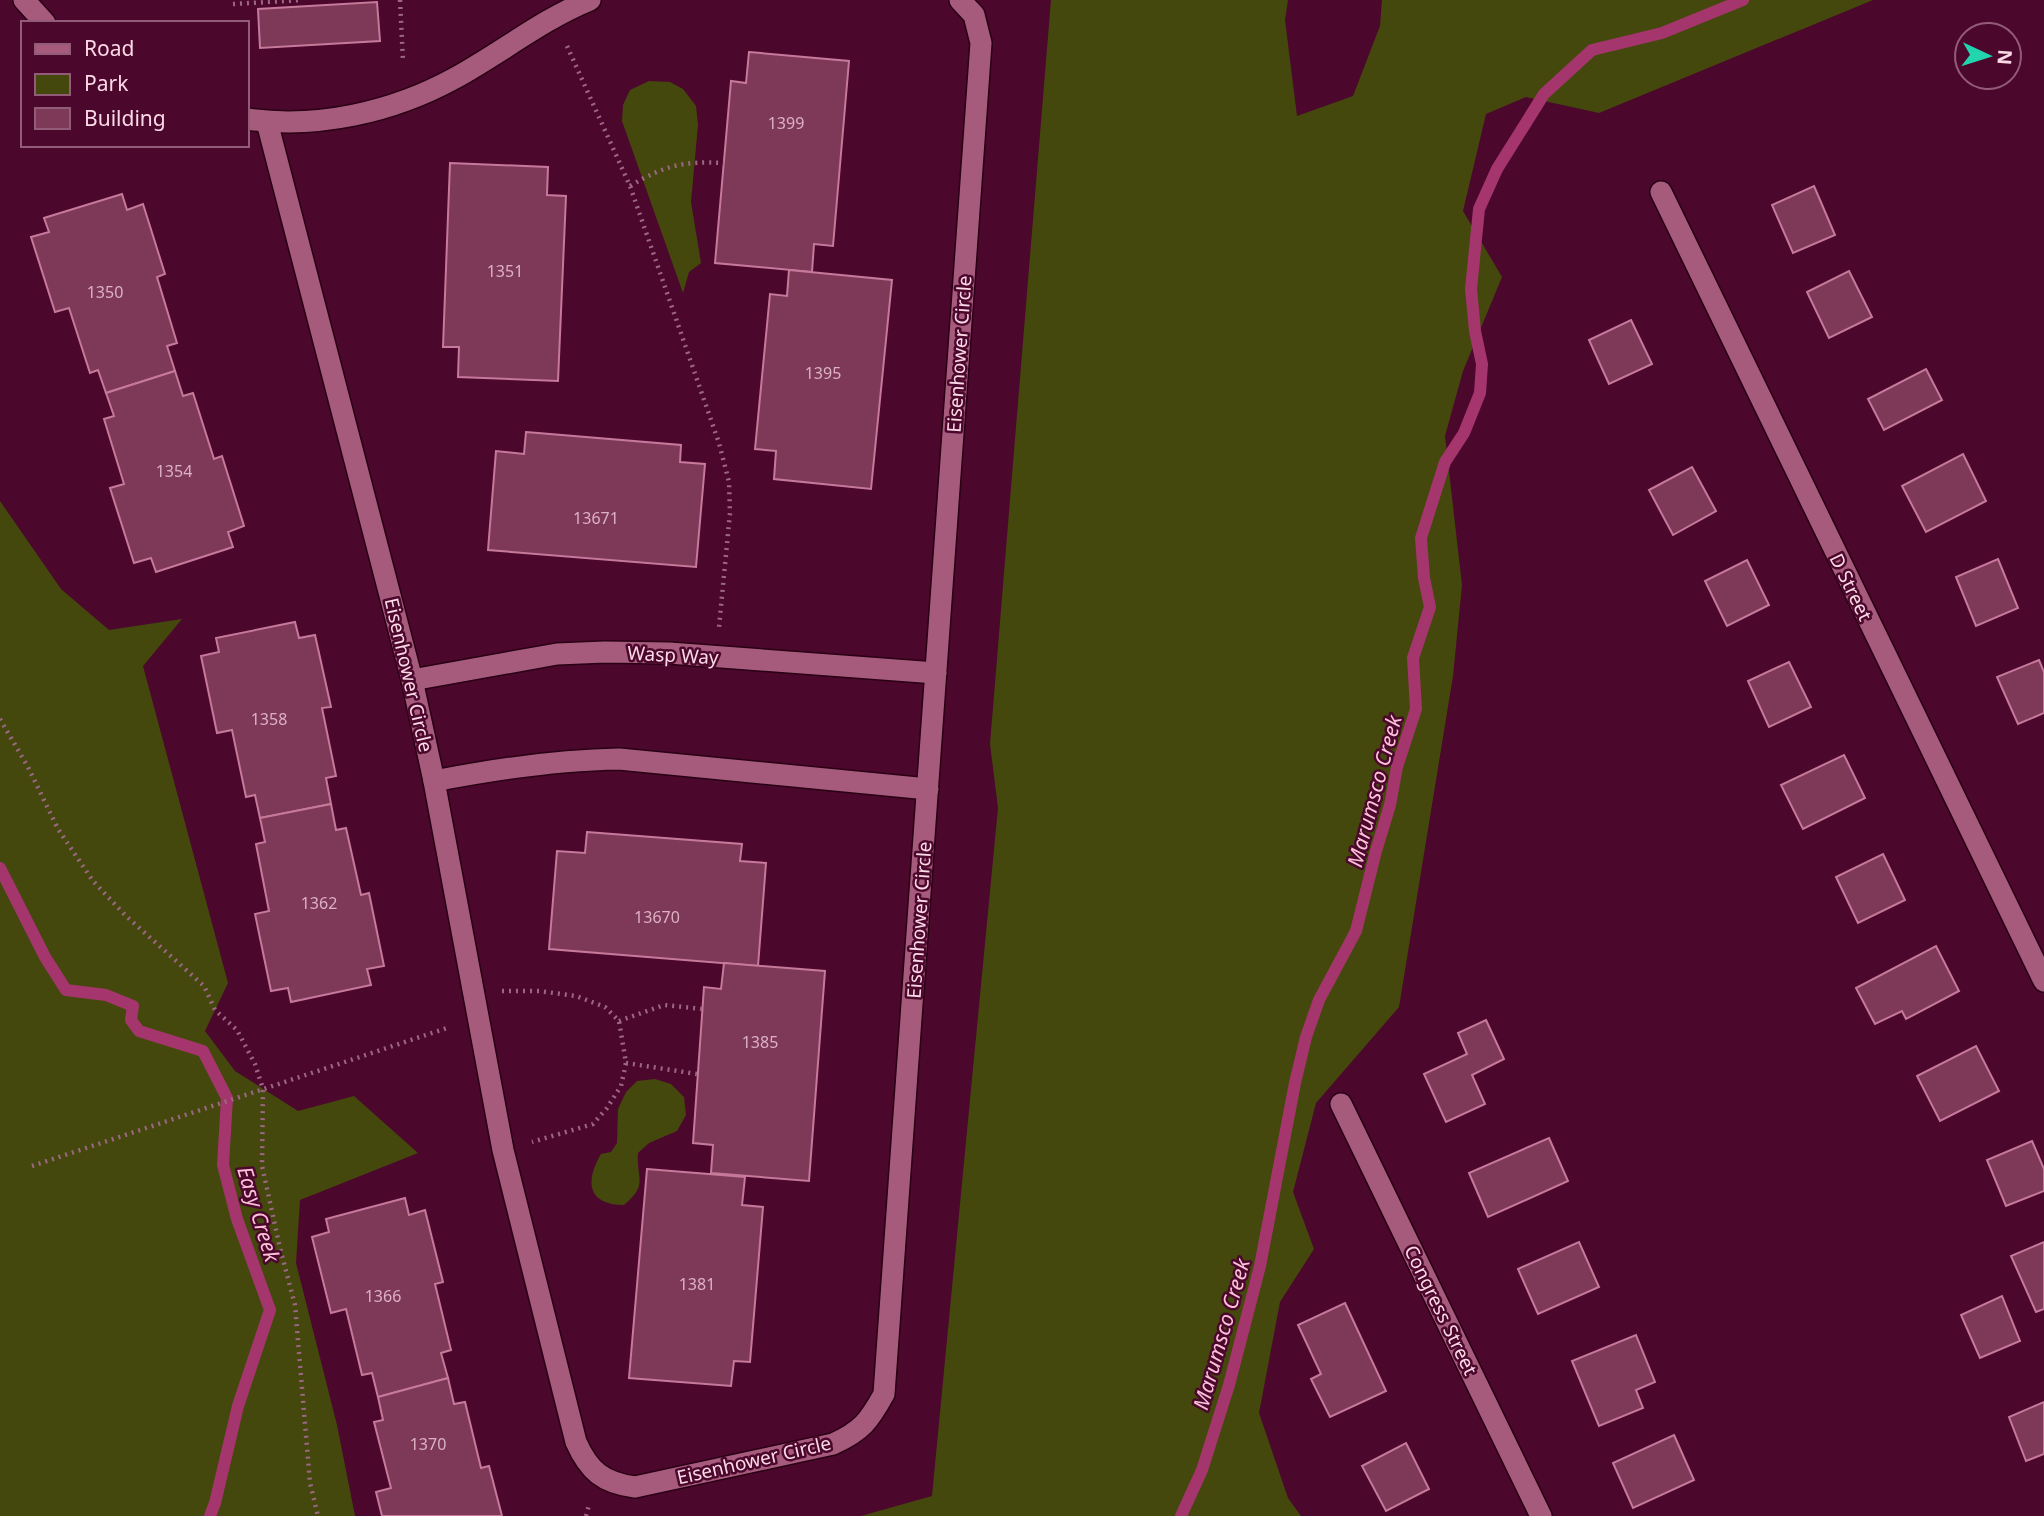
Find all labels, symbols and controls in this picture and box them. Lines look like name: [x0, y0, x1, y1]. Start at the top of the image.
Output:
legend: [21, 21, 248, 147]
north arrow: [1953, 21, 2023, 91]
text: Road: [84, 34, 134, 62]
text: N: [1991, 49, 2018, 66]
text: Park: [84, 69, 129, 97]
text: Building: [84, 104, 166, 132]
house number: 1399: [768, 112, 804, 134]
house number: 1351: [487, 260, 523, 282]
street label: Eisenhower Circle: [941, 275, 977, 433]
house number: 1350: [87, 281, 123, 303]
house number: 1395: [805, 362, 841, 384]
house number: 1354: [156, 460, 192, 482]
house number: 13671: [573, 507, 619, 529]
street label: D Street: [1824, 549, 1878, 625]
street label: Eisenhower Circle: [379, 595, 439, 755]
street label: Wasp Way: [627, 640, 720, 670]
house number: 1358: [251, 708, 287, 730]
water label: Marumsco Creek: [1340, 711, 1408, 870]
street label: Eisenhower Circle: [901, 841, 937, 999]
house number: 1362: [301, 892, 337, 914]
house number: 13670: [634, 906, 680, 928]
house number: 1385: [742, 1031, 778, 1053]
water label: Easy Creek: [231, 1163, 287, 1267]
street label: Congress Street: [1398, 1241, 1484, 1379]
water label: Marumsco Creek: [1186, 1254, 1256, 1413]
house number: 1381: [679, 1273, 715, 1295]
house number: 1366: [365, 1285, 401, 1307]
street label: Eisenhower Circle: [674, 1430, 834, 1490]
house number: 1370: [410, 1433, 446, 1455]

